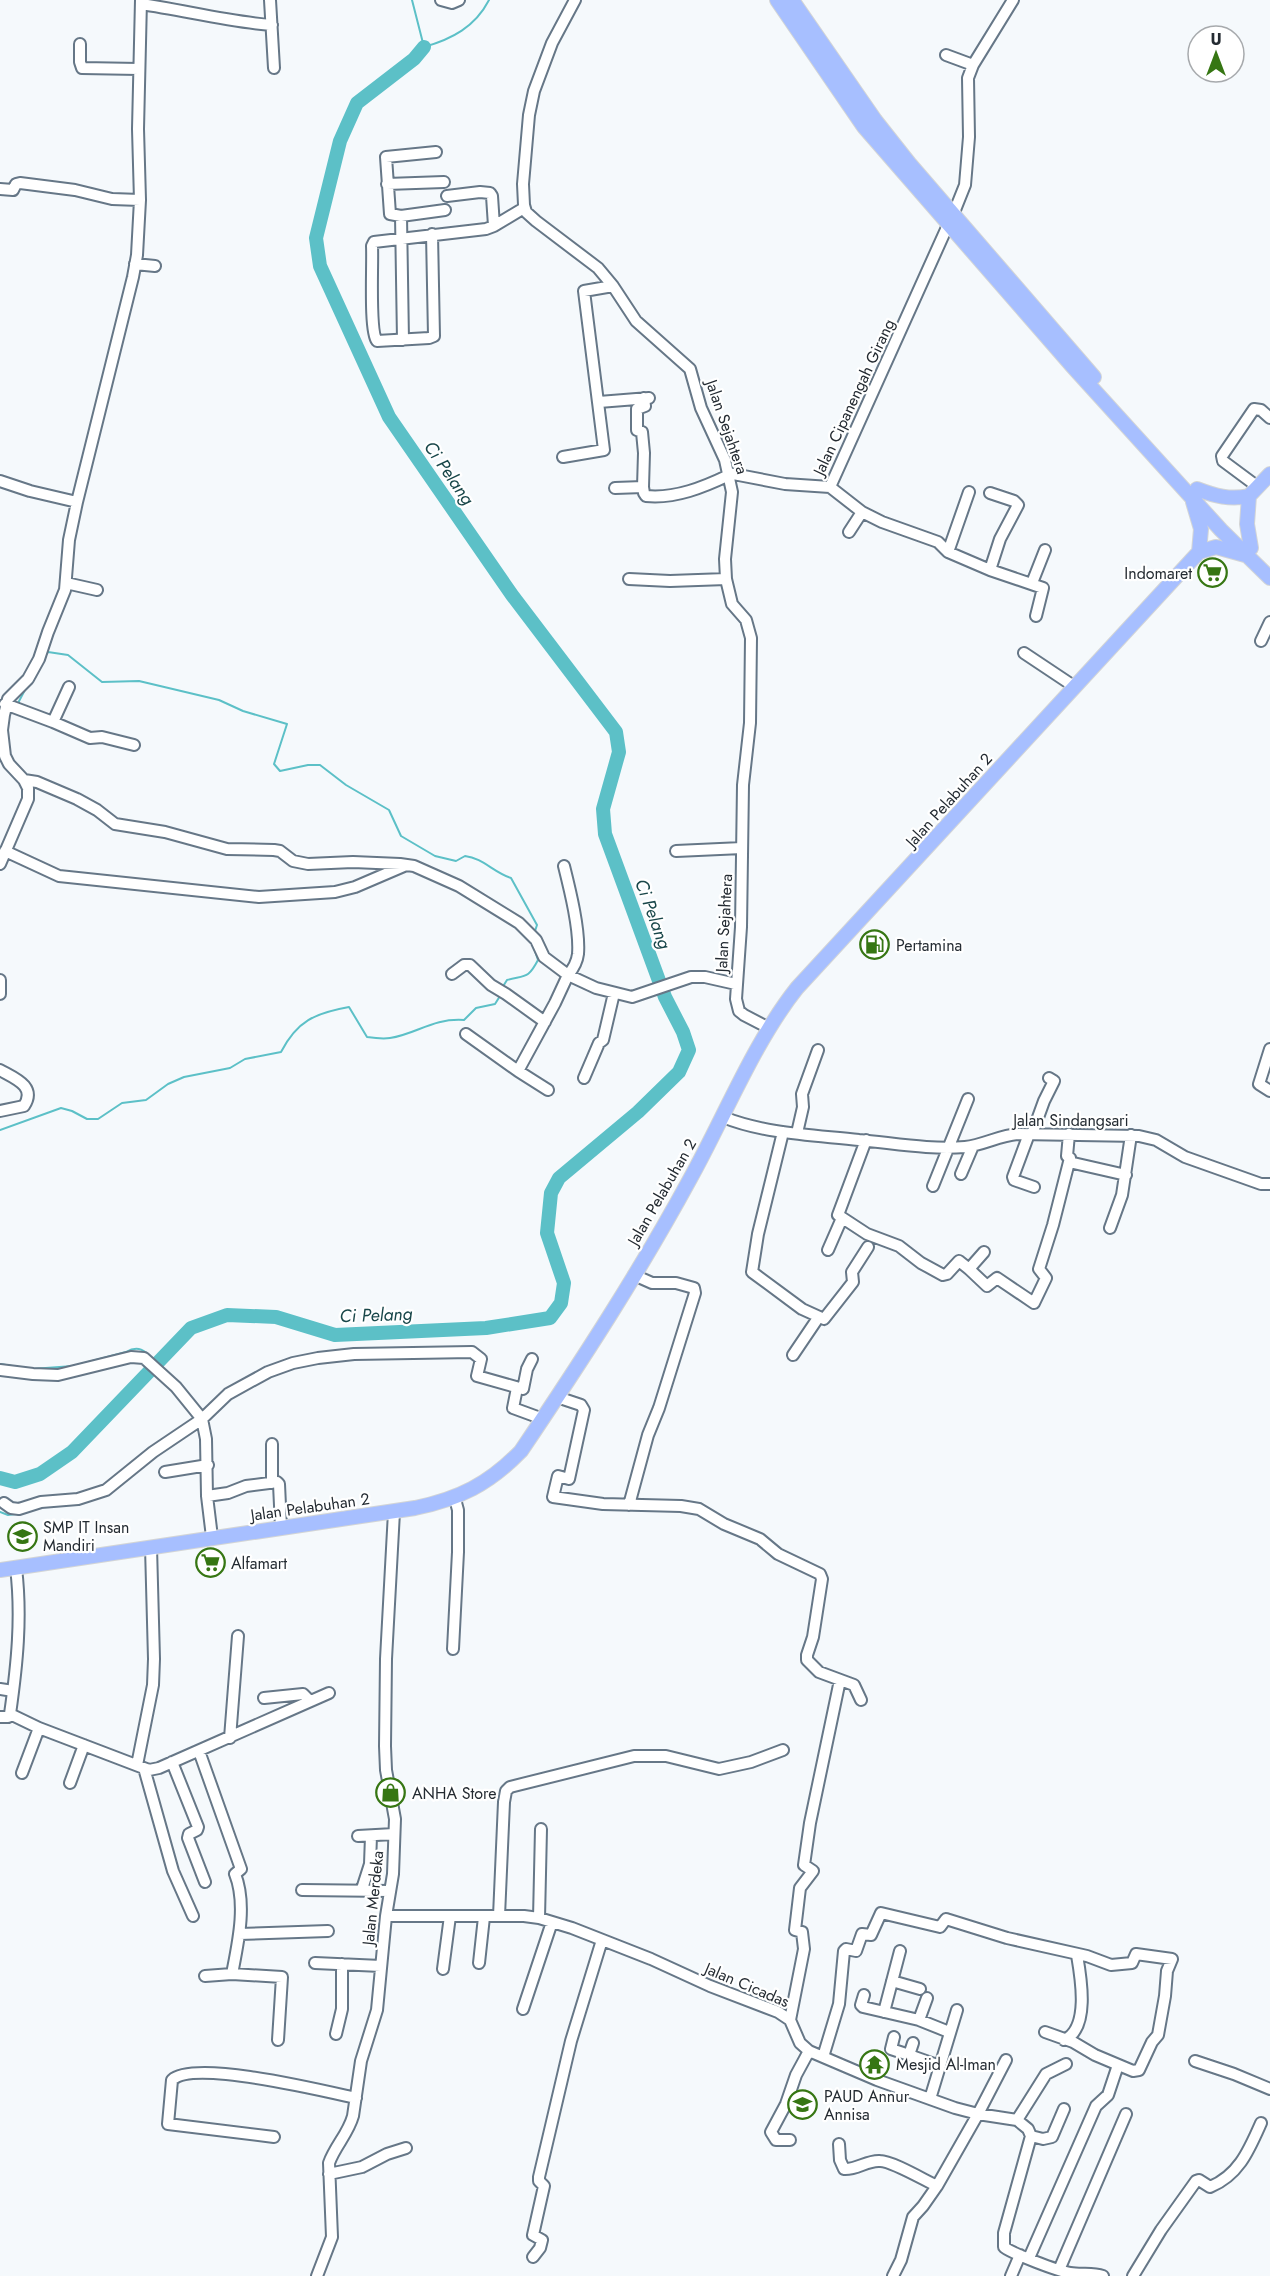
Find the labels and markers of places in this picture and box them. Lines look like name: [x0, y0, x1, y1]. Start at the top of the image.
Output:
supermarket icon: Indomaret: [1197, 557, 1229, 589]
place label: Indomaret: [1124, 562, 1192, 585]
fuel station icon: Pertamina: [859, 929, 891, 961]
place label: Pertamina: [896, 934, 962, 957]
place label: SMP IT Insan Mandiri: [43, 1516, 129, 1557]
school or university icon: SMP IT Insan Mandiri: [6, 1520, 38, 1552]
supermarket icon: Alfamart: [194, 1547, 226, 1579]
place label: Alfamart: [231, 1552, 287, 1575]
shop icon: ANHA Store: [375, 1777, 407, 1809]
place label: ANHA Store: [412, 1782, 497, 1805]
temple icon: Mesjid Al-Iman: [859, 2048, 891, 2080]
place label: Mesjid Al-Iman: [896, 2053, 996, 2076]
place label: PAUD Annur Annisa: [824, 2085, 910, 2126]
school or university icon: PAUD Annur Annisa: [787, 2089, 819, 2121]

